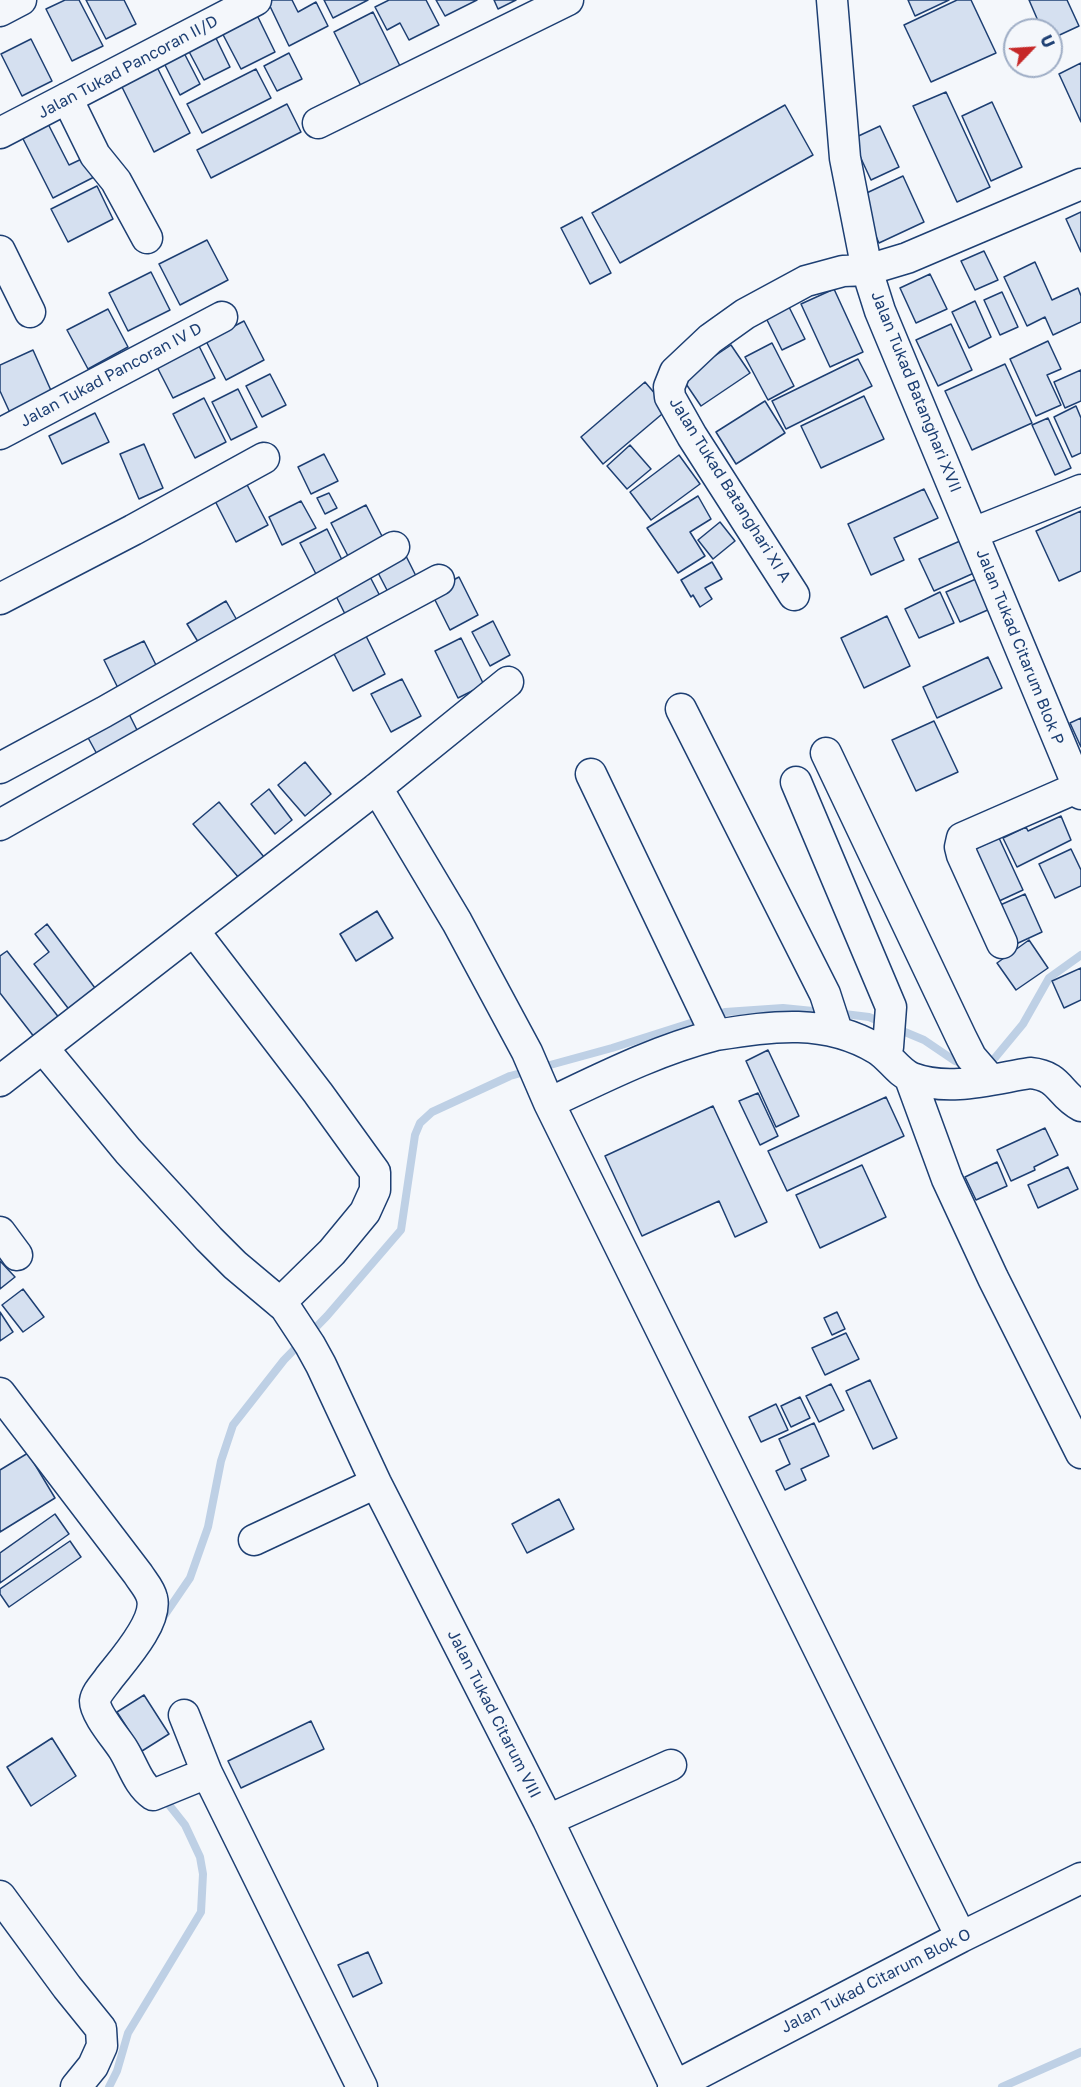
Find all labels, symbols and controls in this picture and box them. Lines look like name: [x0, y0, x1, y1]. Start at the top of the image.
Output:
street label: Jalan Tukad Pancoran II/D: [35, 11, 221, 123]
north arrow: [1003, 18, 1063, 78]
text: U: [1036, 32, 1059, 51]
street label: Jalan Tukad Batanghari XVII: [867, 289, 965, 495]
street label: Jalan Tukad Pancoran IV D: [17, 319, 205, 431]
street label: Jalan Tukad Batanghari XI A: [665, 394, 795, 586]
street label: Jalan Tukad Citarum Blok P: [972, 546, 1068, 748]
street label: Jalan Tukad Citarum VIII: [443, 1627, 545, 1801]
street label: Jalan Tukad Citarum Blok O: [778, 1925, 974, 2037]

